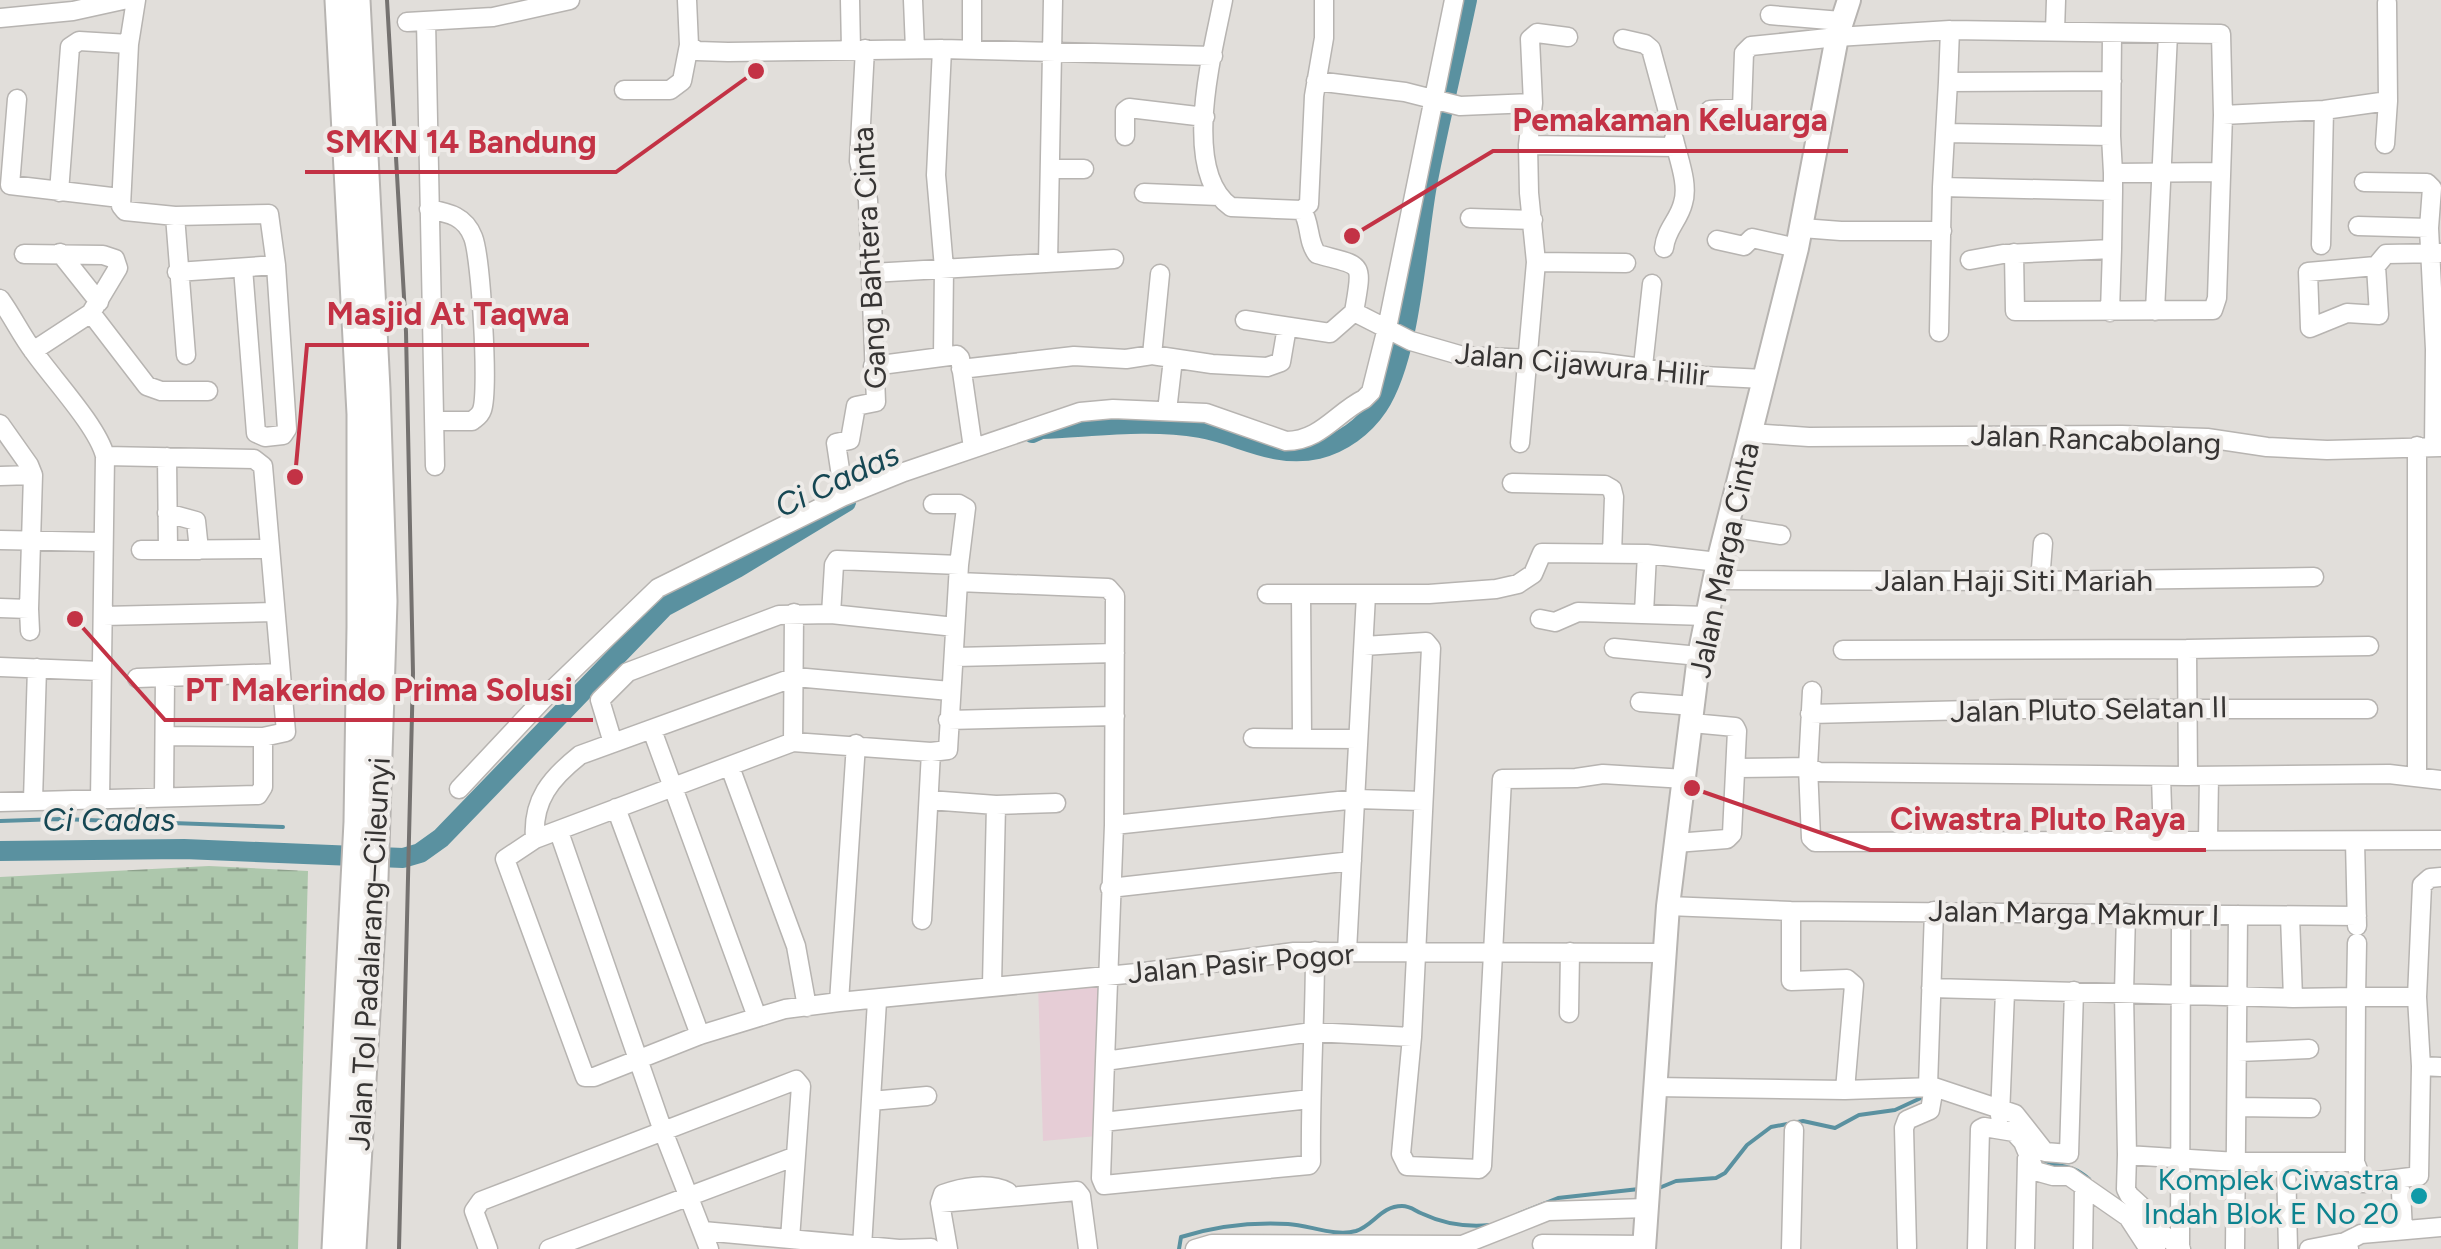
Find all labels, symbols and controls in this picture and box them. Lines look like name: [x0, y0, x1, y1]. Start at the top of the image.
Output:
callout: Pemakaman Keluarga: [1493, 89, 1848, 151]
text: Pemakaman Keluarga: [1512, 101, 1828, 139]
callout: SMKN 14 Bandung: [305, 110, 616, 172]
text: SMKN 14 Bandung: [325, 123, 597, 161]
street label: Gang Bahtera Cinta: [844, 126, 894, 390]
callout: Masjid At Taqwa: [307, 283, 589, 345]
text: Masjid At Taqwa: [327, 295, 569, 333]
street label: Jalan Cijawura Hilir: [1453, 334, 1711, 394]
street label: Jalan Rancabolang: [1970, 416, 2222, 462]
water label: Ci Cadas: [769, 435, 905, 525]
street label: Jalan Marga Cinta: [1681, 439, 1767, 681]
street label: Jalan Haji Siti Mariah: [1875, 562, 2153, 599]
callout: PT Makerindo Prima Solusi: [165, 658, 593, 720]
text: PT Makerindo Prima Solusi: [185, 671, 573, 709]
street label: Jalan Pluto Selatan II: [1950, 688, 2228, 730]
street label: Jalan Tol Padalarang–Cileunyi: [340, 756, 398, 1152]
callout: Ciwastra Pluto Raya: [1870, 788, 2206, 850]
text: Ciwastra Pluto Raya: [1890, 800, 2186, 838]
water label: Ci Cadas: [43, 801, 175, 839]
street label: Jalan Marga Makmur I: [1928, 892, 2220, 934]
street label: Jalan Pasir Pogor: [1126, 935, 1356, 991]
place label: Komplek Ciwastra Indah Blok E No 20: [2144, 1161, 2399, 1232]
marker: Komplek Ciwastra Indah Blok E No 20: [2408, 1185, 2430, 1207]

